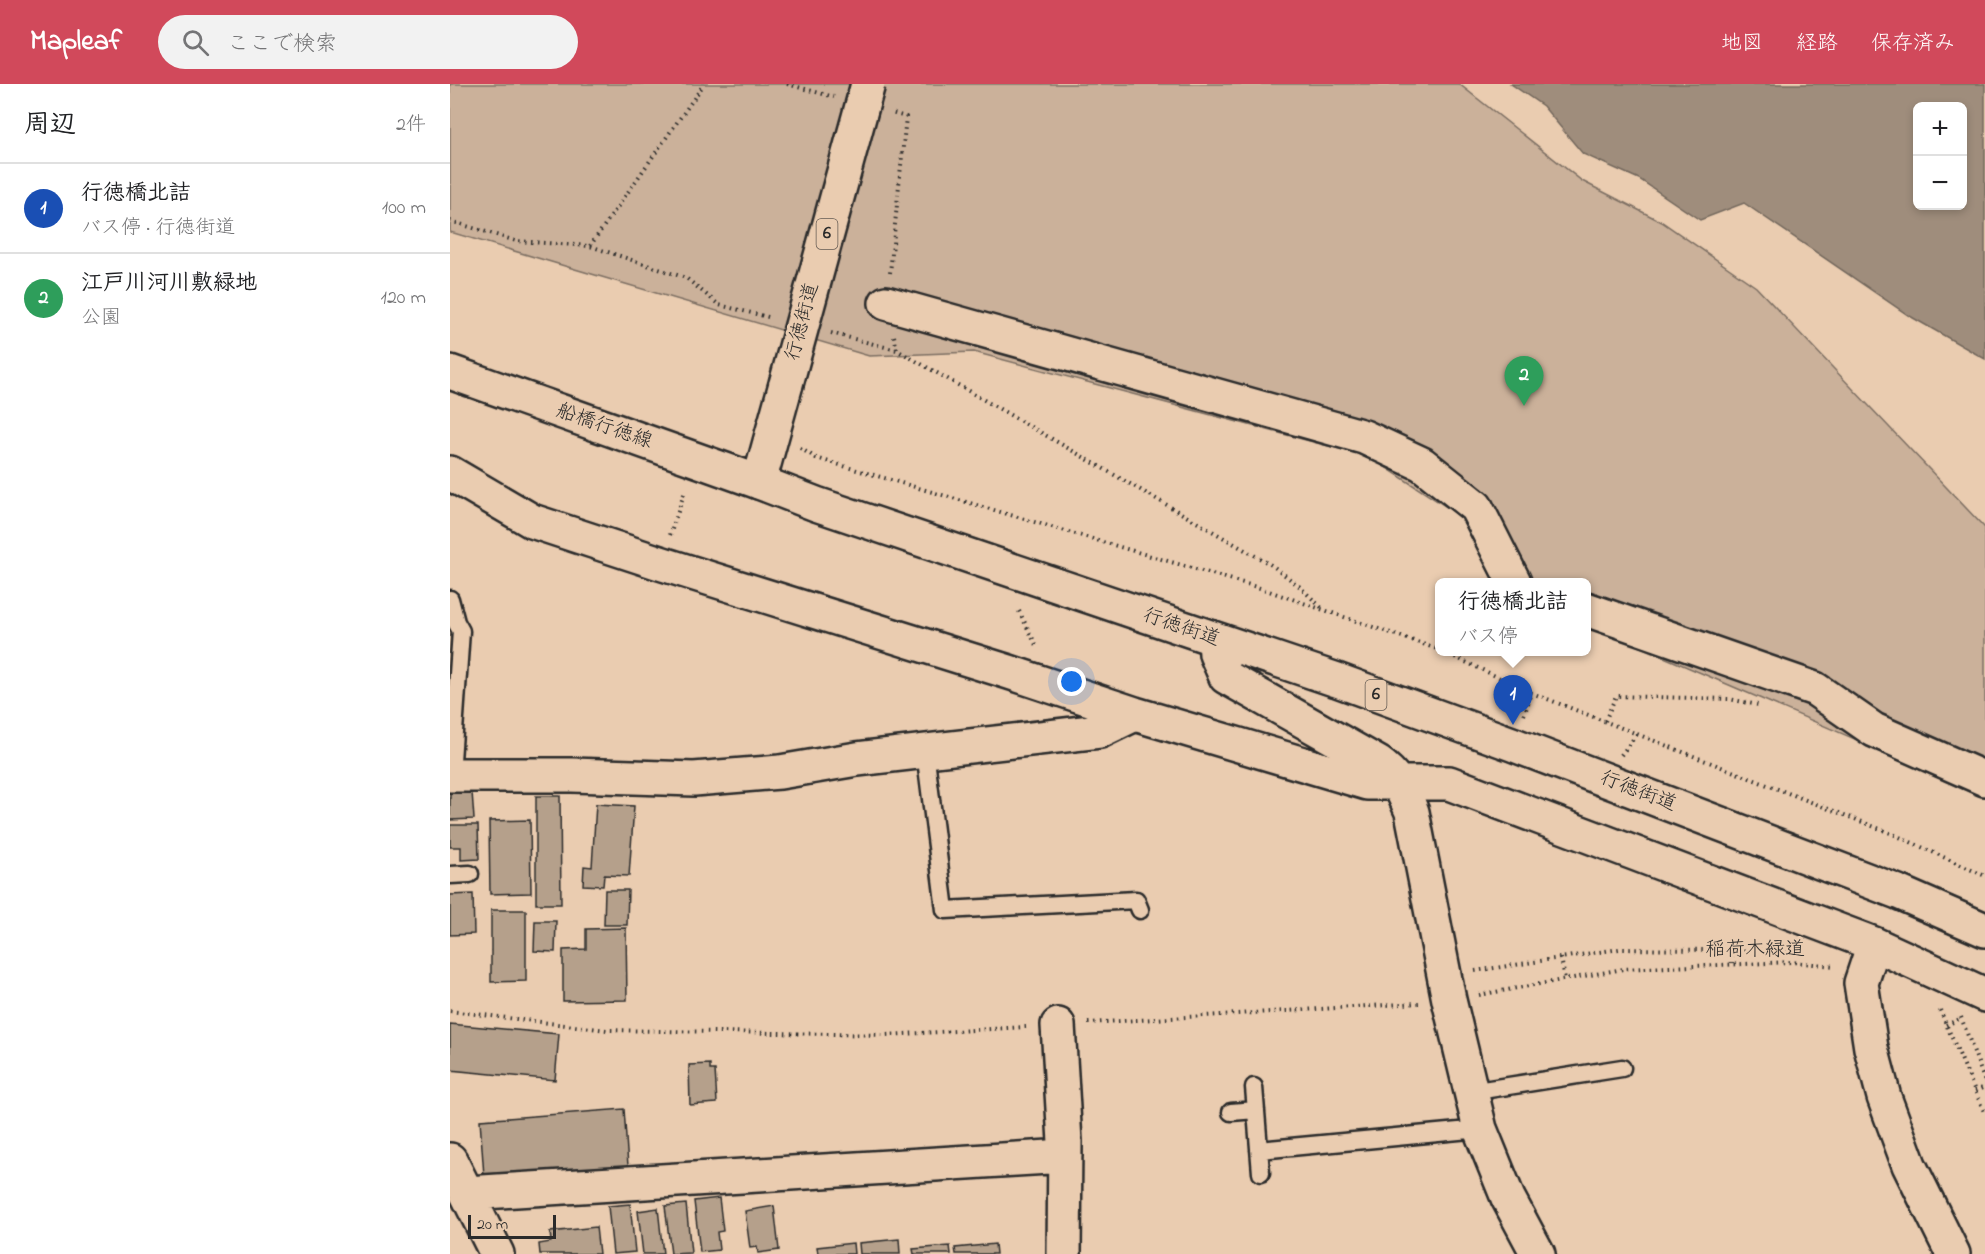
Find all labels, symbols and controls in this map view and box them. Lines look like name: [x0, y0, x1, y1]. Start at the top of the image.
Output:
search box: [158, 15, 578, 69]
text: Mapleaf: [30, 22, 122, 63]
icon: search: [179, 26, 212, 59]
text: ここで検索: [227, 29, 337, 61]
text: 地図: [1721, 29, 1763, 59]
text: 経路: [1796, 29, 1838, 59]
text: 保存済み: [1871, 29, 1955, 59]
map controls: [1913, 102, 1967, 210]
button: +: [1913, 102, 1967, 156]
text: 周辺: [24, 107, 76, 145]
text: 2件: [396, 111, 426, 140]
button: −: [1913, 156, 1967, 210]
text: 行徳橋北詰: [81, 178, 191, 210]
text: 1: [40, 194, 47, 223]
text: 100 m: [382, 194, 426, 223]
text: バス停 · 行徳街道: [81, 214, 235, 243]
road number: 6: [816, 219, 838, 249]
text: 江戸川河川敷緑地: [81, 268, 257, 300]
street label: 行徳街道: [779, 280, 827, 364]
text: 2: [39, 284, 48, 313]
text: 120 m: [381, 284, 426, 313]
text: 公園: [81, 304, 121, 333]
pin: 2: [1504, 356, 1544, 406]
street label: 船橋行徳線: [552, 397, 656, 457]
popup: [1435, 578, 1591, 656]
text: 行徳橋北詰: [1458, 587, 1568, 619]
street label: 行徳街道: [1138, 601, 1224, 655]
text: バス停: [1458, 623, 1518, 652]
your location: [1057, 667, 1086, 696]
pin: 1: [1494, 676, 1532, 725]
road number: 6: [1366, 680, 1386, 710]
street label: 行徳街道: [1595, 764, 1681, 820]
street label: 稲荷木緑道: [1705, 936, 1805, 965]
scale bar: [468, 1212, 556, 1240]
text: 20 m: [477, 1213, 508, 1237]

